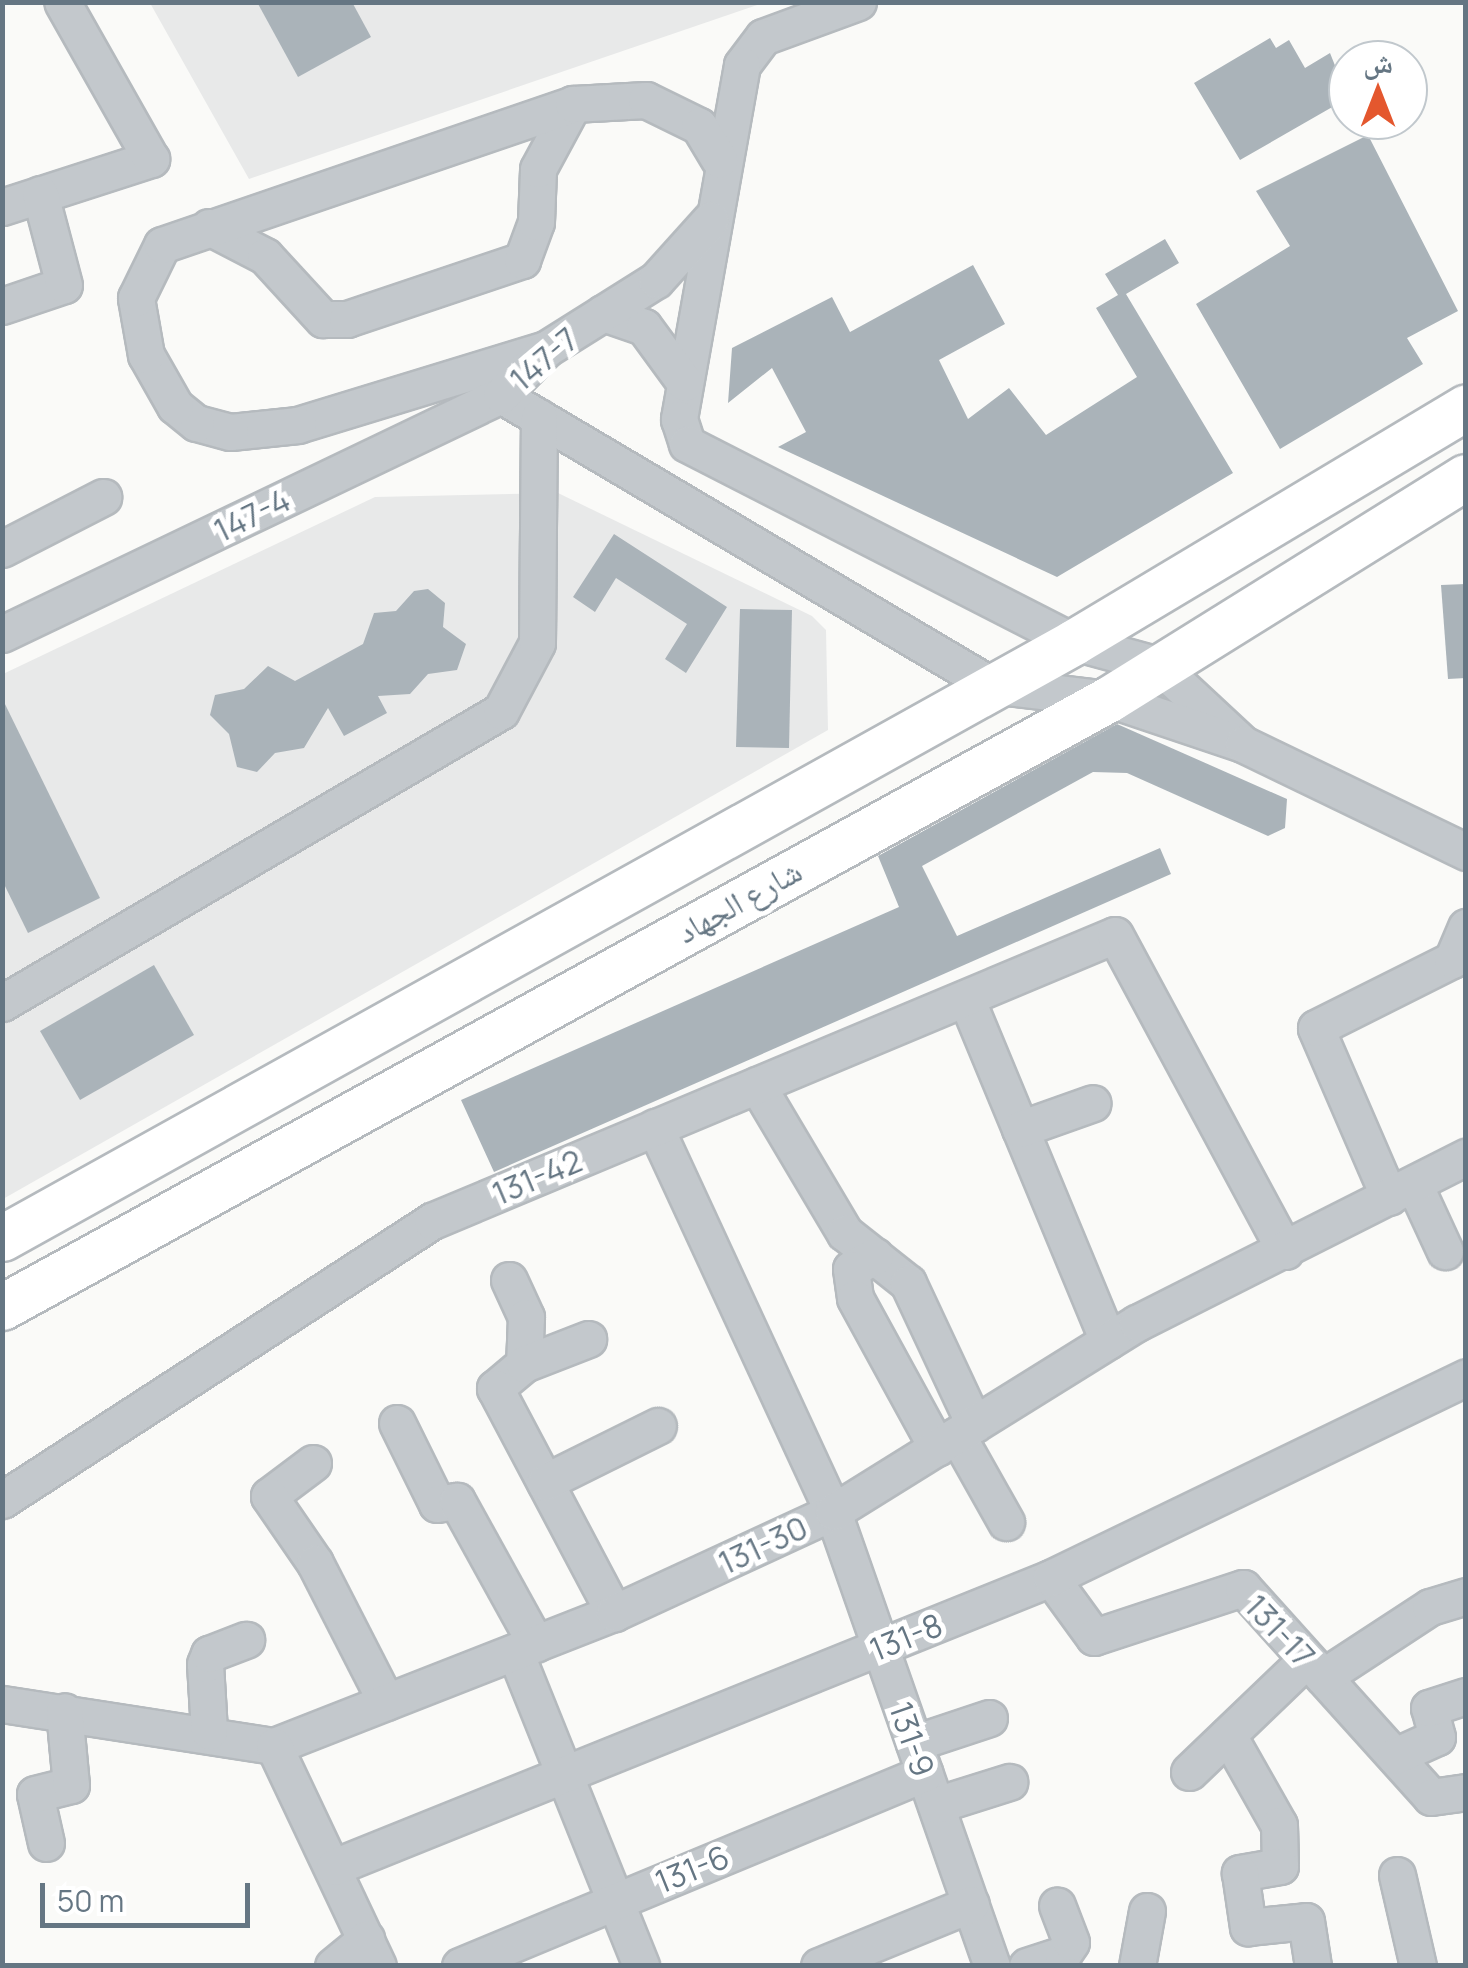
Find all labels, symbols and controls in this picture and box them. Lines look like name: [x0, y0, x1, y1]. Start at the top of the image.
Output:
north arrow: [1328, 40, 1428, 140]
text: ش: [1363, 43, 1393, 81]
street label: 147-7: [502, 320, 586, 398]
street label: 147-4: [208, 480, 296, 550]
street label: شارع الجهاد: [670, 851, 808, 951]
street label: 131-42: [487, 1141, 587, 1213]
street label: 131-30: [713, 1508, 813, 1582]
street label: 131-17: [1237, 1587, 1323, 1675]
street label: 131-8: [864, 1605, 948, 1669]
street label: 131-9: [881, 1697, 943, 1781]
street label: 131-6: [650, 1837, 734, 1901]
scale bar: [45, 1863, 255, 1925]
text: 50 m: [57, 1880, 124, 1921]

